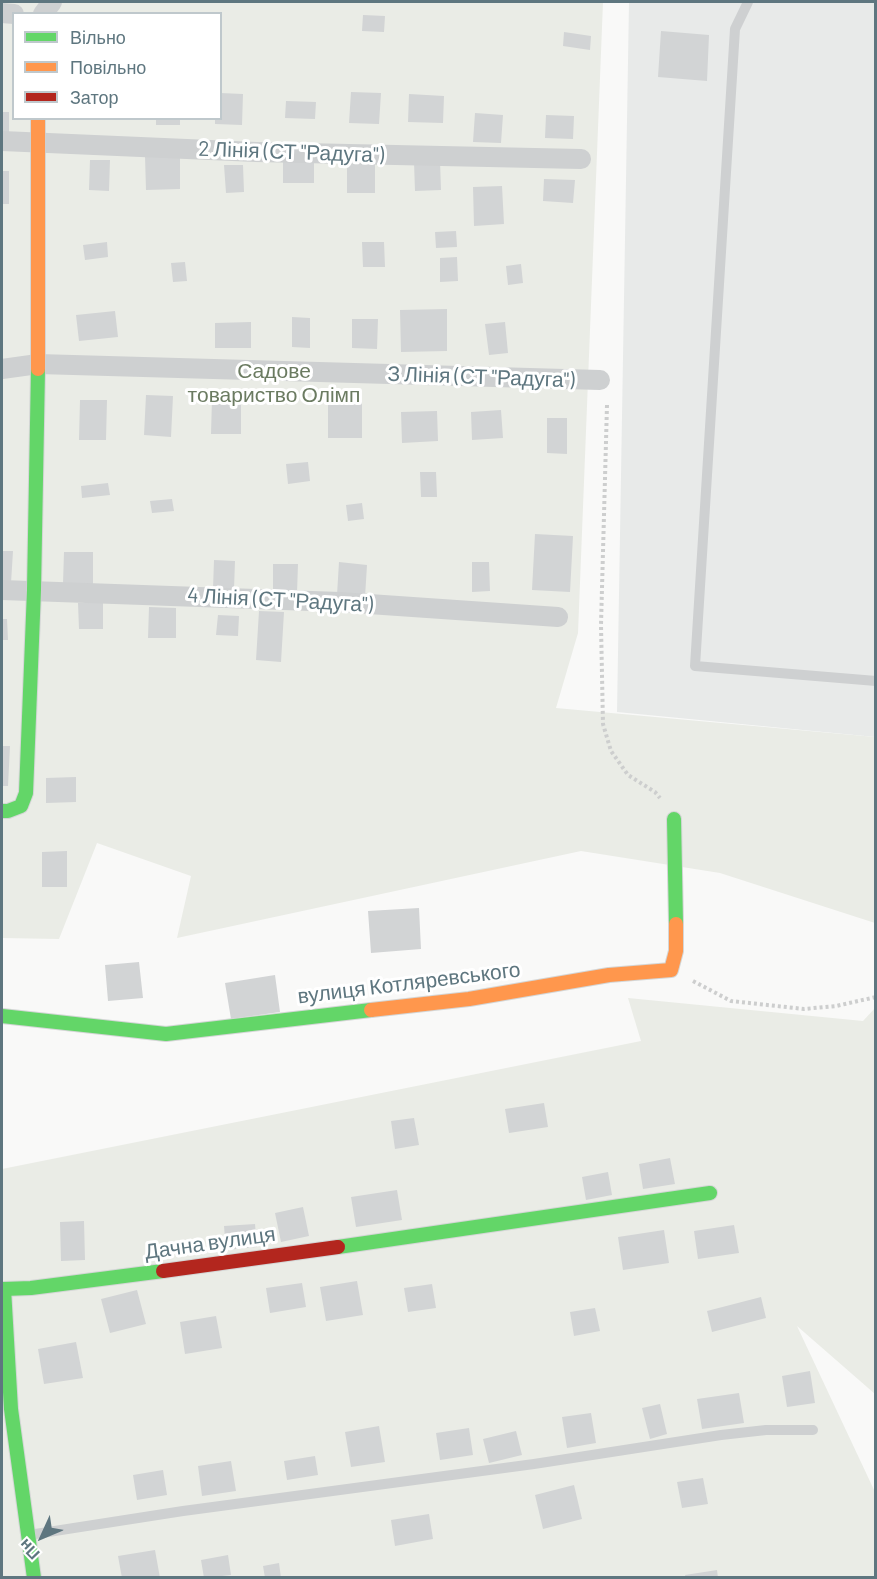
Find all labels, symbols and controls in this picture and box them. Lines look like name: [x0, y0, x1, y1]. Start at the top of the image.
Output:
legend: [12, 12, 222, 120]
text: Вільно: [70, 26, 126, 48]
text: Повільно: [70, 56, 146, 78]
text: Затор: [70, 86, 119, 108]
street label: 2 Лінія (СТ "Радуга"): [198, 136, 384, 168]
park label: Садове товариство Олімп: [188, 358, 360, 408]
street label: З Лінія (СТ "Радуга"): [387, 361, 575, 393]
street label: 4 Лінія (СТ "Радуга"): [186, 583, 374, 617]
street label: вулиця Котляревського: [296, 957, 522, 1009]
street label: Дачна вулиця: [143, 1221, 277, 1265]
north arrow: [12, 1507, 72, 1567]
text: Пн: [15, 1536, 43, 1564]

